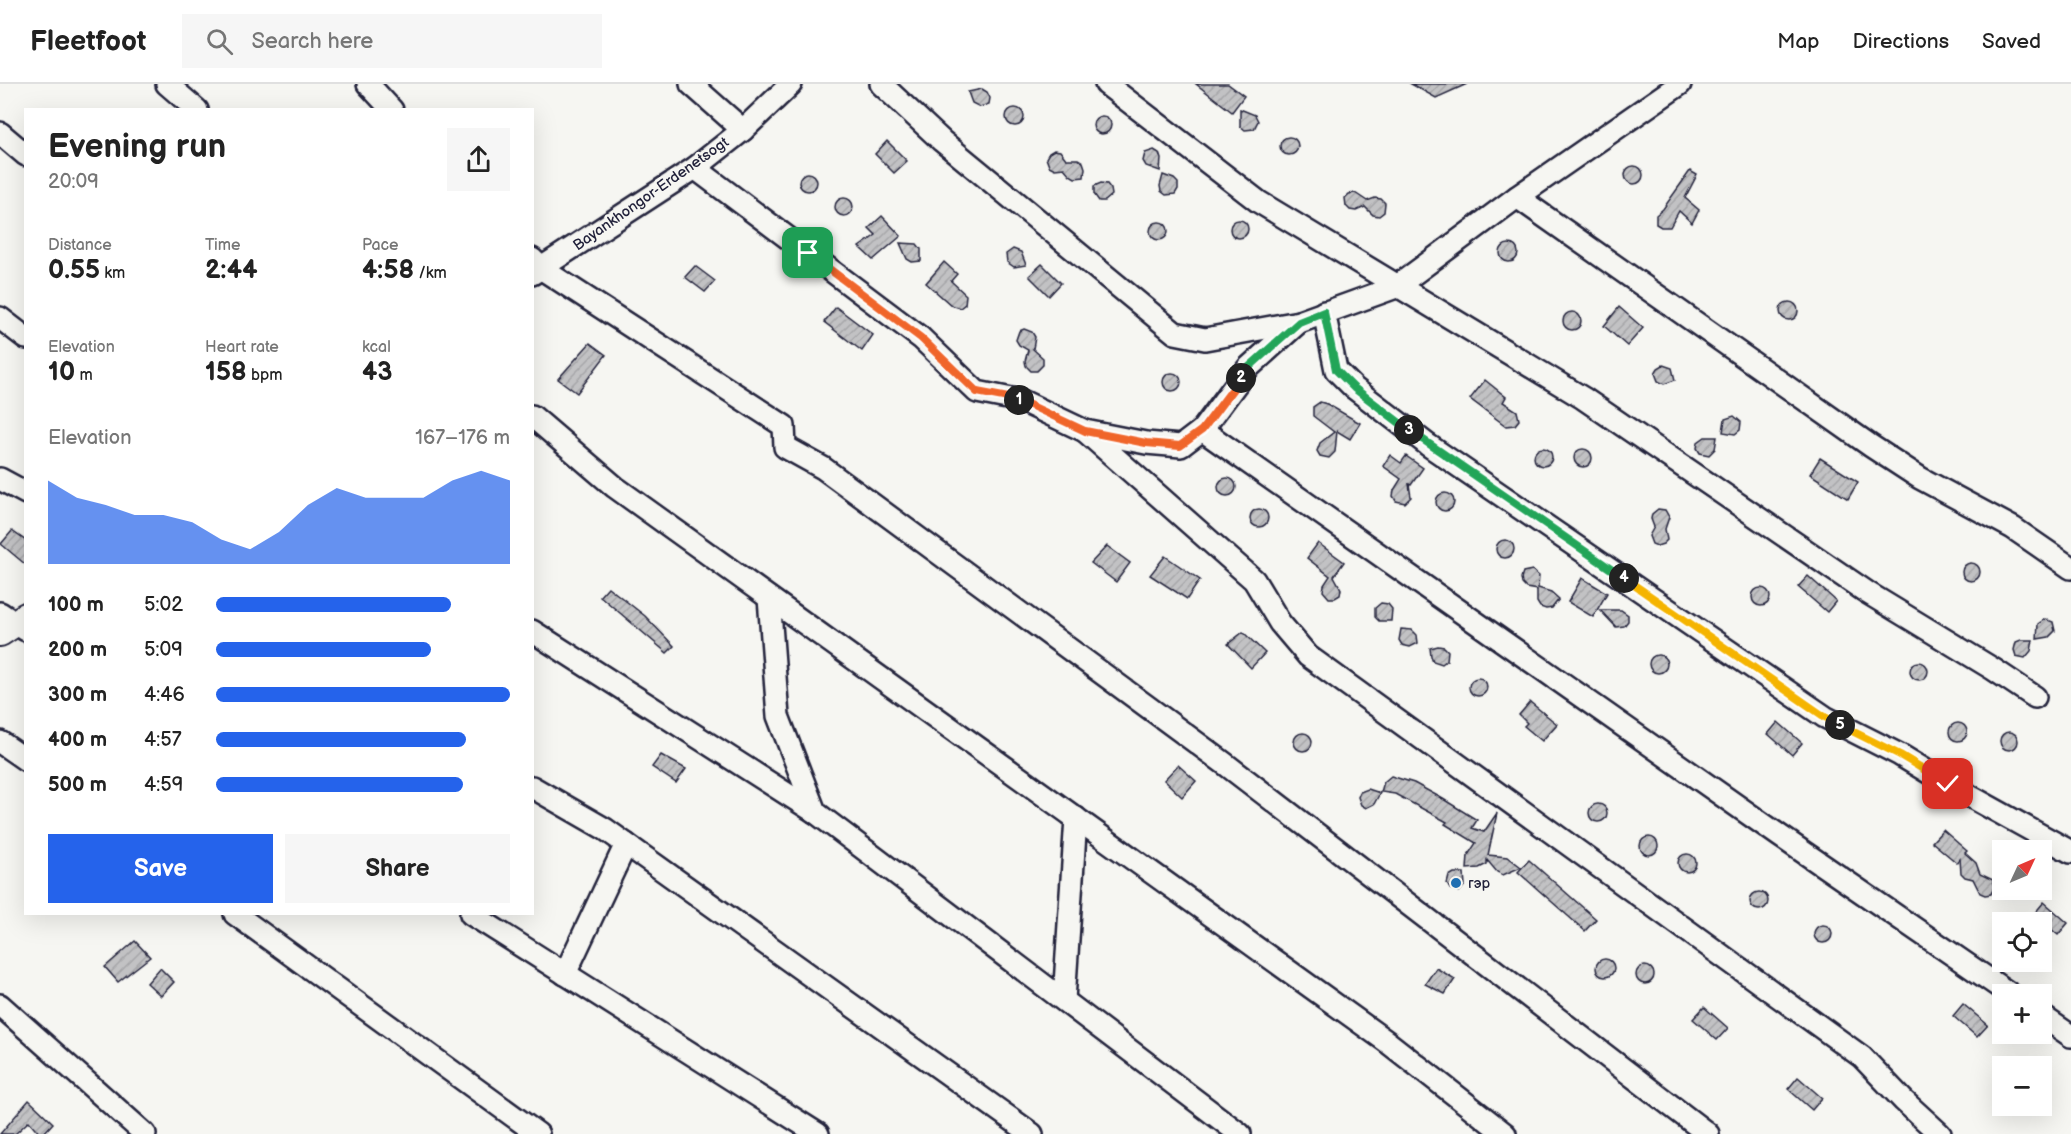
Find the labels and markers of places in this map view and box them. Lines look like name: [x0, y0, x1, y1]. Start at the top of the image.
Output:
pin: [782, 227, 833, 278]
pin: 2: [1226, 363, 1256, 393]
pin: 1: [1004, 385, 1034, 415]
pin: 3: [1394, 415, 1424, 445]
pin: 4: [1609, 563, 1639, 593]
pin: 5: [1825, 710, 1855, 740]
pin: [1922, 758, 1973, 809]
place label: гэр: [1468, 874, 1491, 893]
marker: гэр: [1449, 876, 1463, 890]

